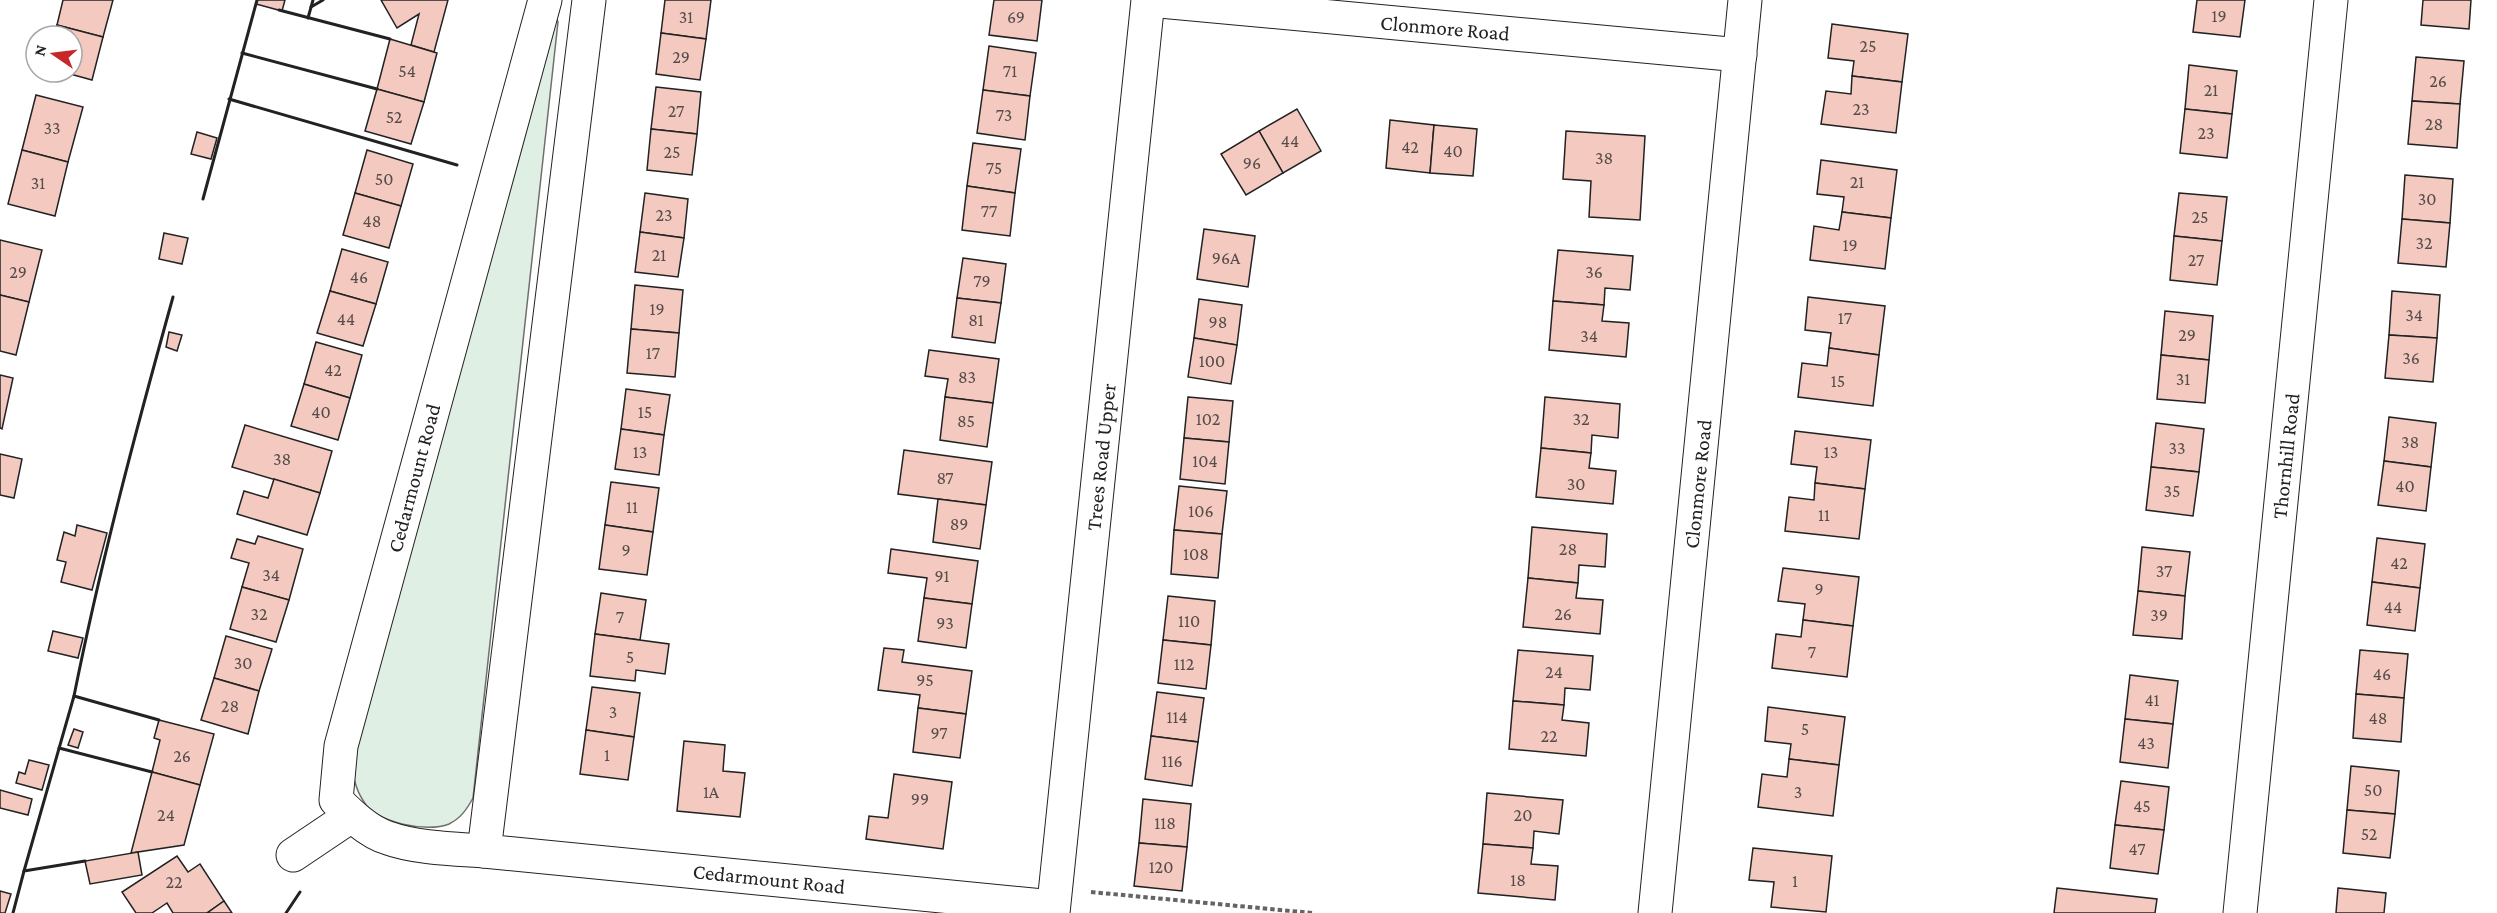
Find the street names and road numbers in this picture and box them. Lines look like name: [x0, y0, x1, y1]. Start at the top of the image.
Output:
street label: Clonmore Road: [1379, 10, 1511, 46]
street label: Trees Road Upper: [1081, 382, 1121, 532]
street label: Thornhill Road: [2267, 392, 2305, 520]
street label: Cedarmount Road: [383, 401, 445, 555]
street label: Clonmore Road: [1679, 418, 1717, 550]
street label: Cedarmount Road: [692, 859, 846, 899]

